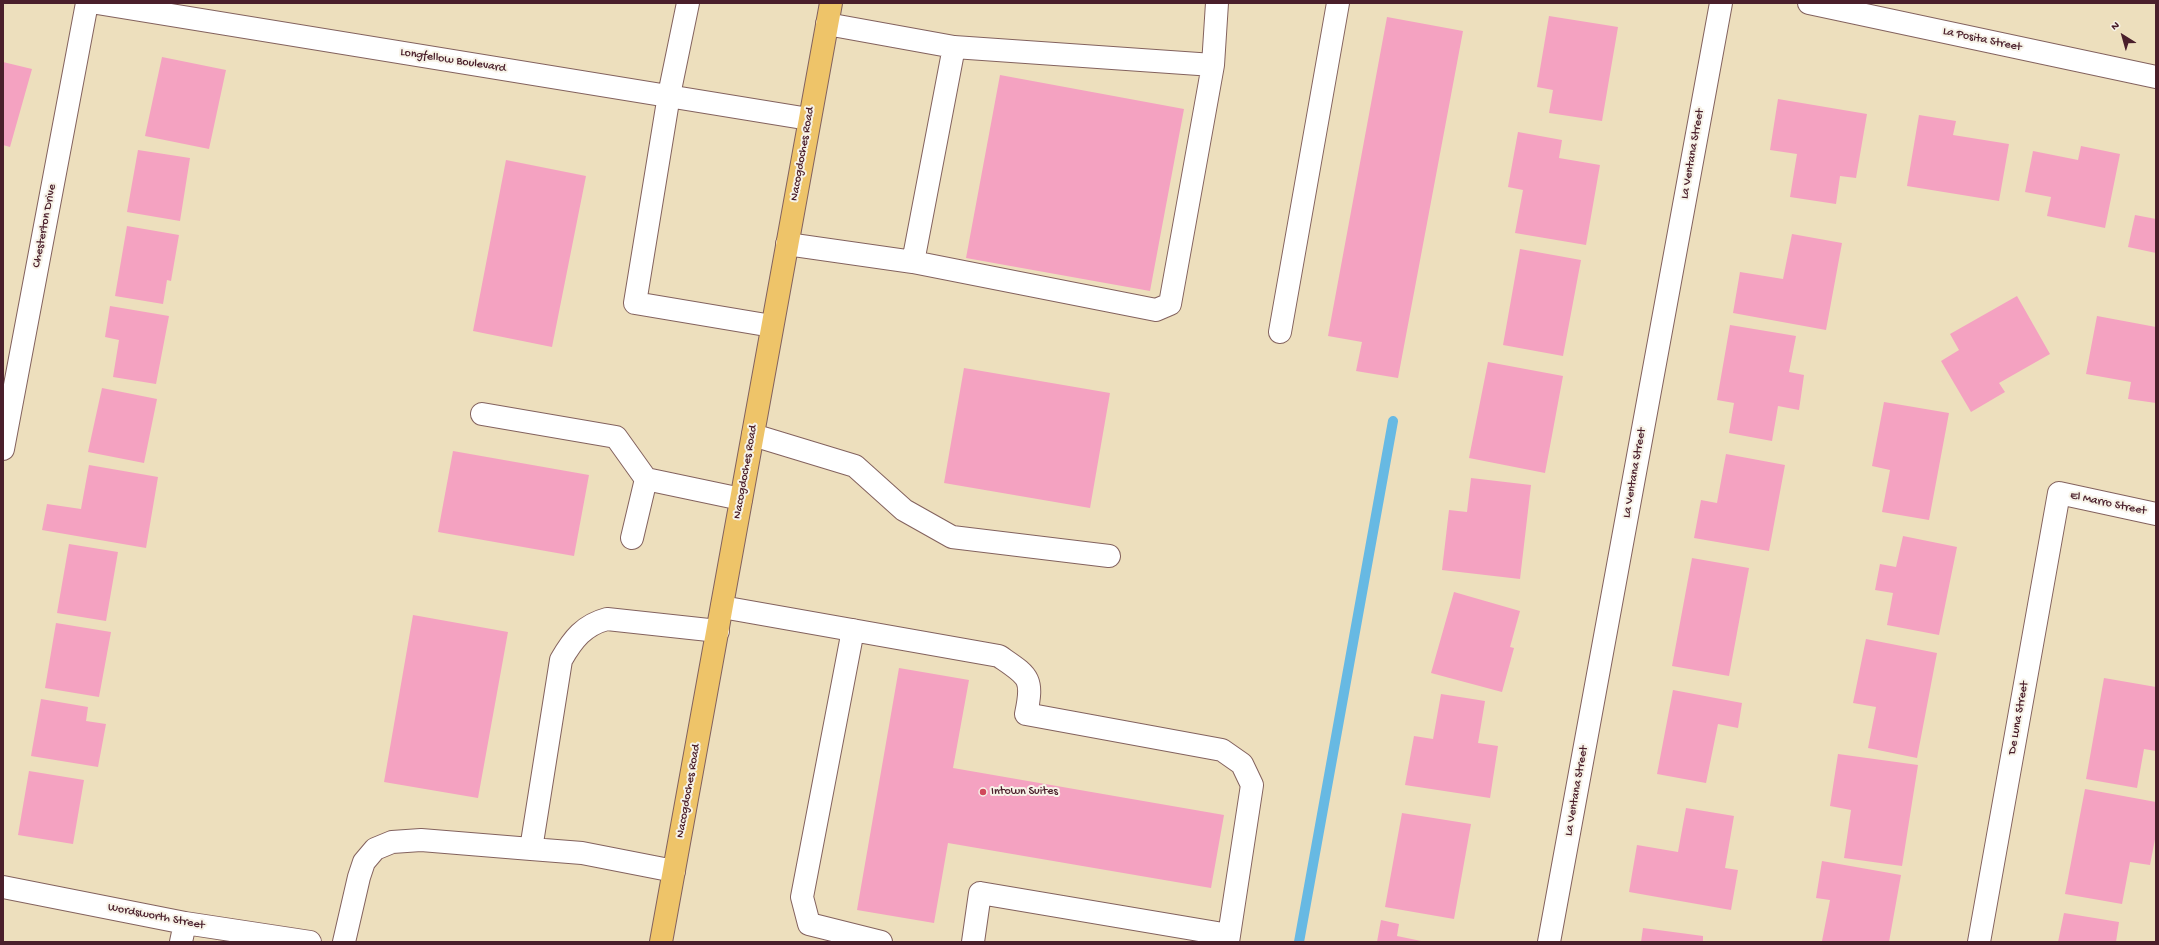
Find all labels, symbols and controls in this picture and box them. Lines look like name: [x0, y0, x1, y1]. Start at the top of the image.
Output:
north arrow: [2103, 16, 2143, 56]
text: N: [2109, 19, 2122, 33]
street label: La Posita Street: [1941, 25, 2023, 55]
street label: Longfellow Boulevard: [399, 46, 507, 76]
street label: Nacogdoches Road: [788, 106, 818, 202]
street label: La Ventana Street: [1678, 108, 1708, 200]
street label: Chesterton Drive: [30, 183, 60, 269]
street label: Nacogdoches Road: [731, 424, 761, 520]
street label: La Ventana Street: [1620, 427, 1650, 519]
street label: El Marro Street: [2069, 489, 2147, 519]
street label: De Luna Street: [2005, 680, 2033, 756]
street label: Nacogdoches Road: [674, 743, 704, 839]
street label: La Ventana Street: [1562, 745, 1592, 837]
place label: Intown Suites: [991, 785, 1058, 799]
marker: Intown Suites: [978, 787, 988, 797]
street label: Wordsworth Street: [106, 901, 206, 933]

